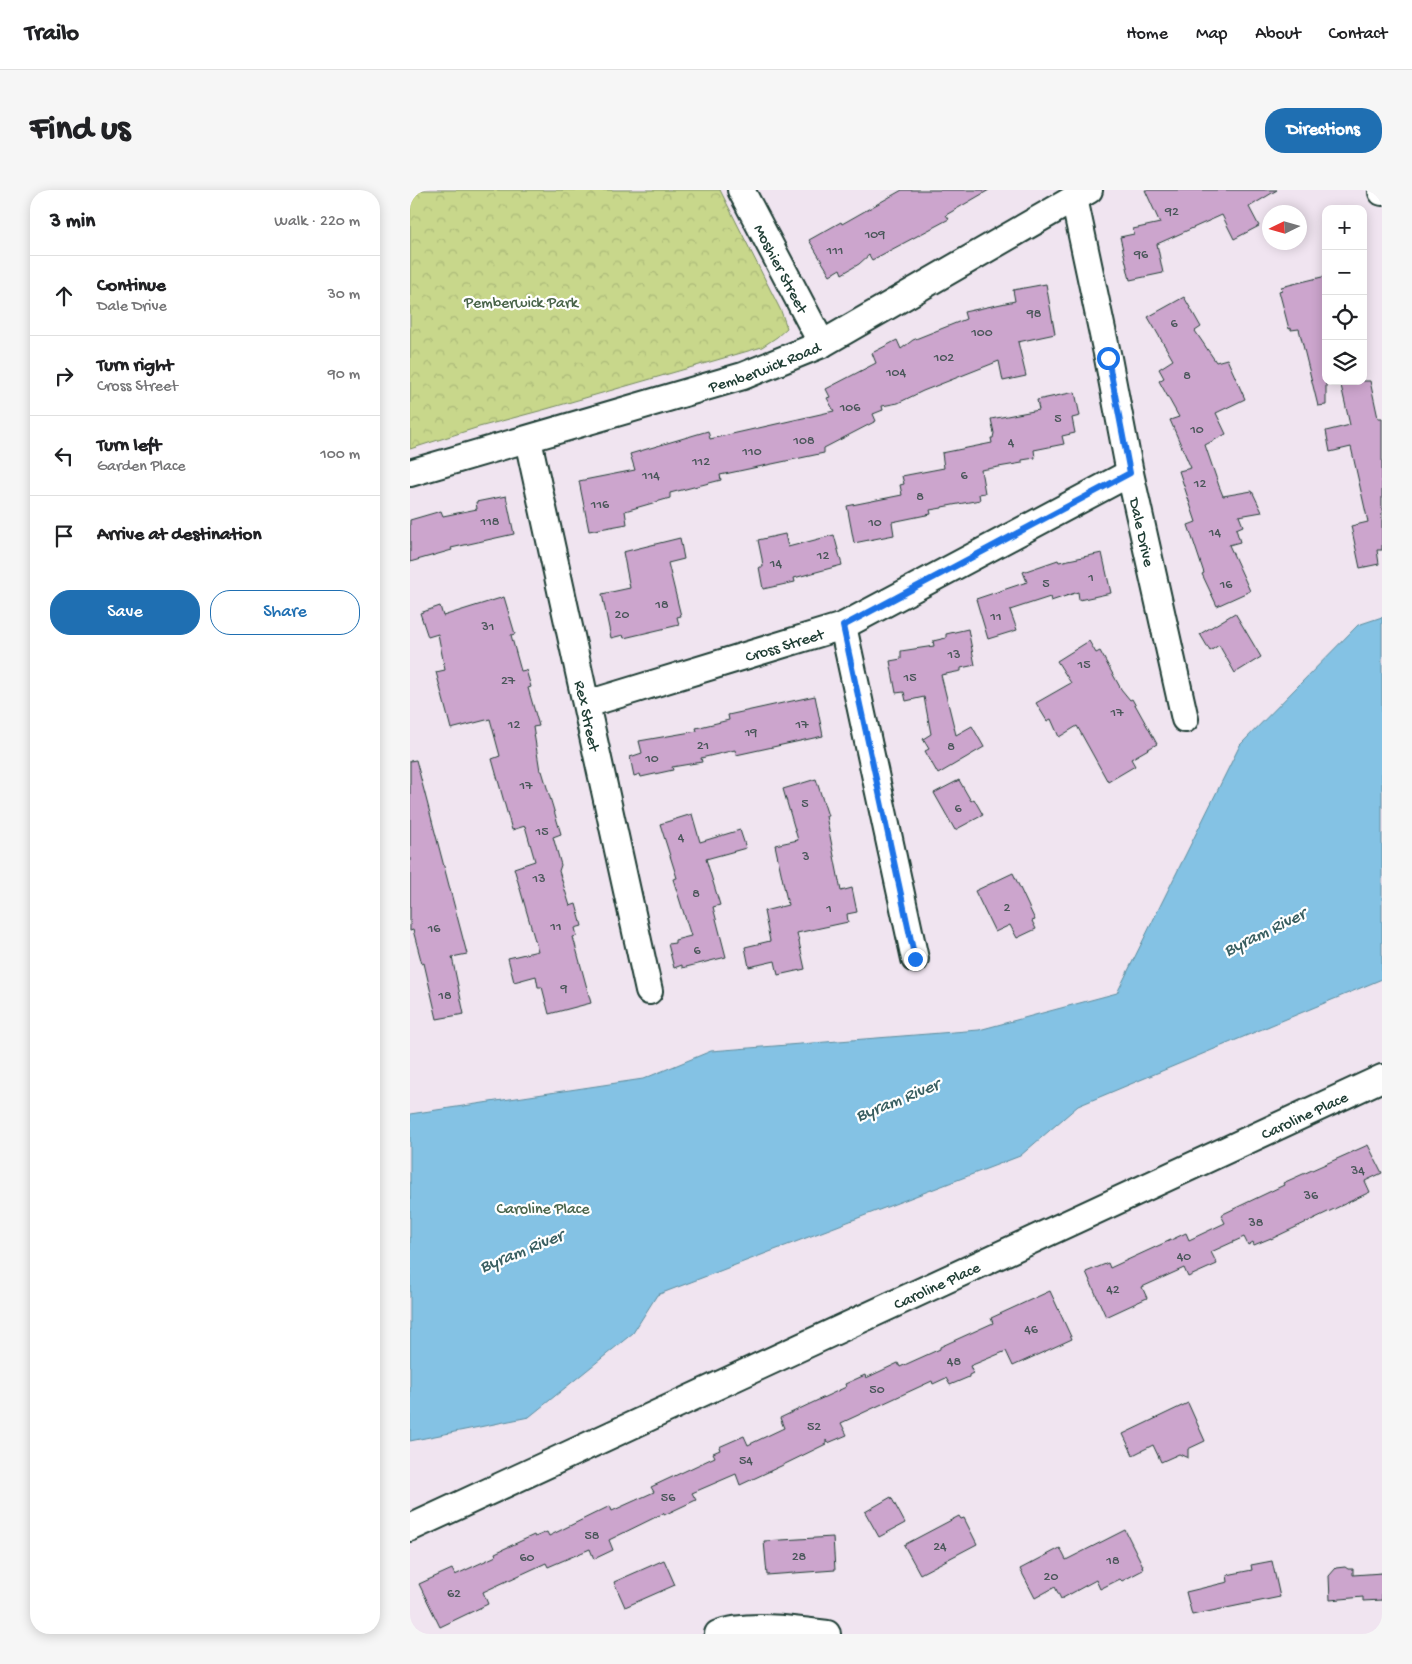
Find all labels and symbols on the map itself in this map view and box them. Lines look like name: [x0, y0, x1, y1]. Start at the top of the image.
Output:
house number: 92: [1164, 204, 1179, 221]
north arrow: [1262, 205, 1307, 250]
street label: Moshier Street: [748, 222, 811, 319]
house number: 109: [864, 227, 885, 244]
house number: 111: [826, 243, 843, 260]
house number: 96: [1133, 247, 1149, 264]
park label: Pemberwick Park: [463, 295, 580, 314]
house number: 98: [1026, 306, 1042, 323]
house number: 6: [1170, 316, 1178, 333]
house number: 100: [970, 325, 993, 342]
street label: Pemberwick Road: [706, 339, 826, 399]
route start: [1097, 347, 1120, 370]
house number: 102: [933, 350, 954, 367]
house number: 104: [885, 365, 906, 382]
house number: 8: [1183, 368, 1191, 385]
house number: 106: [839, 400, 861, 417]
house number: 5: [1054, 411, 1062, 428]
house number: 10: [1189, 422, 1204, 439]
house number: 108: [792, 433, 815, 450]
house number: 4: [1008, 435, 1015, 452]
house number: 110: [741, 444, 762, 461]
house number: 112: [691, 454, 710, 471]
house number: 114: [641, 468, 660, 485]
house number: 6: [960, 468, 968, 485]
house number: 12: [1193, 476, 1206, 493]
house number: 8: [916, 489, 924, 506]
street label: Dale Drive: [1123, 496, 1157, 570]
house number: 116: [590, 497, 610, 514]
house number: 118: [480, 514, 500, 531]
house number: 10: [867, 515, 882, 532]
house number: 14: [1208, 525, 1222, 542]
house number: 12: [816, 548, 829, 565]
house number: 14: [769, 556, 783, 573]
house number: 1: [1087, 570, 1094, 587]
house number: 5: [1042, 576, 1050, 593]
house number: 16: [1219, 577, 1233, 594]
house number: 18: [654, 597, 669, 614]
house number: 20: [615, 607, 629, 624]
house number: 11: [989, 609, 1002, 626]
house number: 31: [481, 619, 494, 636]
street label: Cross Street: [744, 626, 828, 668]
house number: 13: [947, 647, 960, 664]
house number: 15: [1076, 657, 1091, 674]
house number: 15: [902, 670, 917, 687]
house number: 27: [501, 673, 516, 690]
street label: Rex Street: [568, 679, 602, 755]
house number: 17: [1110, 705, 1124, 722]
house number: 12: [507, 717, 520, 734]
house number: 17: [795, 717, 809, 734]
house number: 19: [744, 725, 757, 742]
house number: 21: [697, 738, 709, 755]
house number: 8: [947, 739, 955, 756]
house number: 10: [644, 751, 659, 768]
house number: 17: [519, 778, 533, 795]
house number: 5: [801, 796, 809, 813]
house number: 6: [954, 801, 962, 818]
house number: 15: [534, 824, 549, 841]
house number: 4: [678, 830, 685, 847]
house number: 3: [801, 849, 810, 866]
house number: 13: [532, 871, 545, 888]
house number: 8: [692, 886, 700, 903]
house number: 2: [1004, 900, 1011, 917]
house number: 1: [825, 901, 832, 918]
water label: Byram River: [1221, 903, 1313, 962]
house number: 11: [549, 919, 562, 936]
house number: 16: [427, 921, 441, 938]
house number: 6: [693, 943, 701, 960]
route end: [904, 948, 927, 971]
house number: 9: [559, 981, 568, 998]
house number: 18: [437, 988, 452, 1005]
water label: Byram River: [853, 1074, 946, 1128]
street label: Caroline Place: [1259, 1089, 1352, 1146]
house number: 34: [1350, 1163, 1365, 1180]
house number: 36: [1303, 1188, 1319, 1205]
park label: Caroline Place: [496, 1201, 590, 1220]
house number: 38: [1248, 1215, 1264, 1232]
water label: Byram River: [477, 1225, 570, 1279]
house number: 40: [1177, 1249, 1191, 1266]
street label: Caroline Place: [892, 1259, 985, 1316]
house number: 42: [1106, 1282, 1120, 1299]
house number: 46: [1024, 1322, 1039, 1339]
house number: 48: [947, 1354, 961, 1371]
house number: 50: [869, 1382, 885, 1399]
house number: 52: [807, 1419, 821, 1436]
house number: 54: [739, 1453, 753, 1470]
house number: 56: [661, 1490, 676, 1507]
house number: 58: [584, 1528, 600, 1545]
house number: 24: [933, 1539, 947, 1556]
house number: 28: [792, 1549, 807, 1566]
house number: 60: [519, 1550, 535, 1567]
house number: 18: [1105, 1553, 1120, 1570]
house number: 20: [1044, 1569, 1058, 1586]
house number: 62: [447, 1586, 461, 1603]

